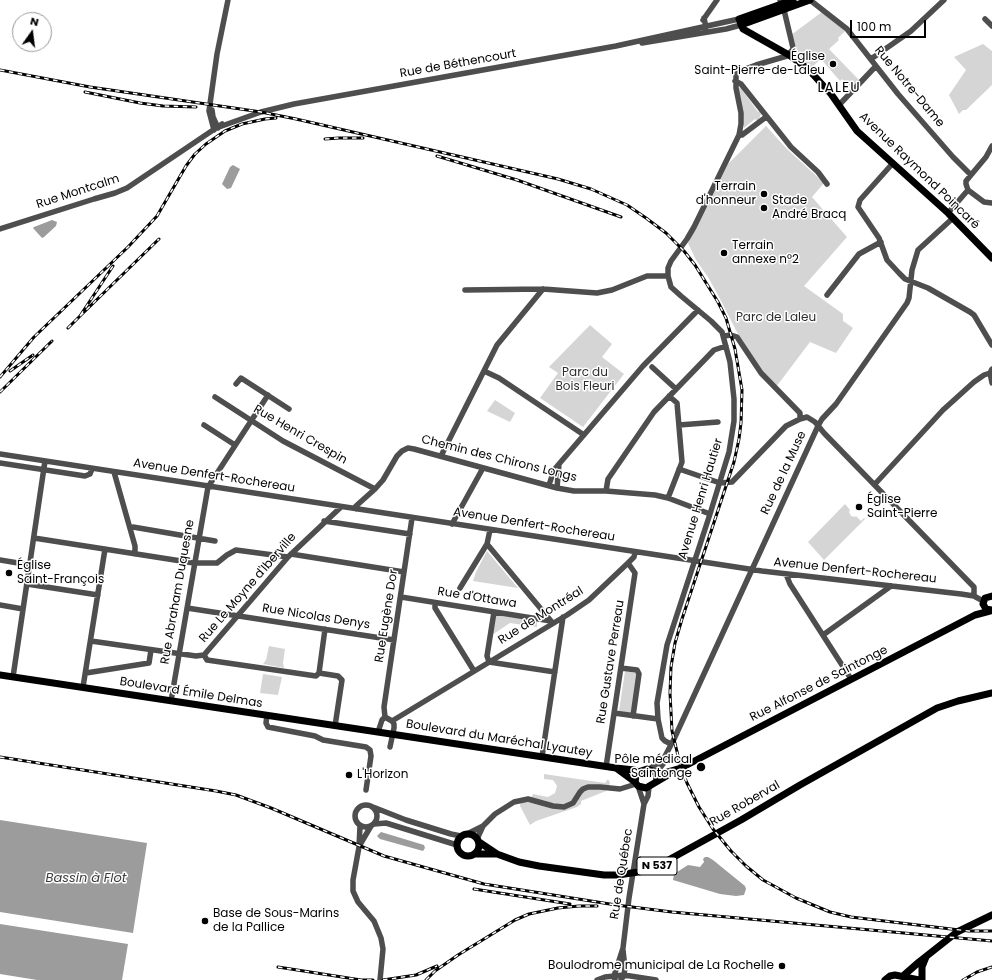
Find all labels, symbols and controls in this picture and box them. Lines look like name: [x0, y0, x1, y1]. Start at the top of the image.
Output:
north arrow: [12, 12, 52, 52]
scale bar: [852, 12, 928, 38]
text: N: [29, 13, 41, 30]
text: 100 m: [857, 18, 891, 35]
street label: Rue Notre-Dame: [871, 44, 947, 130]
street label: Rue de Béthencourt: [399, 47, 517, 81]
place label: Église Saint-Pierre-de-Laleu: [694, 50, 825, 78]
marker: Église Saint-Pierre-de-Laleu: [828, 59, 838, 69]
district label: LALEU: [817, 80, 861, 96]
street label: Avenue Raymond Poincaré: [856, 110, 982, 232]
street label: Rue Montcalm: [35, 172, 121, 212]
place label: Terrain d'honneur: [696, 180, 756, 208]
marker: Terrain d'honneur: [759, 189, 769, 199]
place label: Stade André Bracq: [772, 194, 846, 222]
marker: Stade André Bracq: [759, 203, 769, 213]
place label: Terrain annexe n°2: [732, 239, 799, 267]
marker: Terrain annexe n°2: [719, 248, 729, 258]
park label: Parc de Laleu: [736, 311, 816, 325]
park label: Parc du Bois Fleuri: [555, 366, 615, 394]
street label: Rue Henri Crespin: [251, 402, 349, 468]
street label: Rue de la Muse: [758, 429, 810, 517]
street label: Chemin des Chirons Longs: [420, 433, 578, 485]
street label: Avenue Henri Hautier: [676, 437, 726, 561]
street label: Avenue Denfert-Rochereau: [132, 456, 296, 496]
place label: Église Saint-Pierre: [867, 493, 937, 521]
marker: Église Saint-Pierre: [854, 502, 864, 512]
street label: Avenue Denfert-Rochereau: [452, 505, 616, 545]
street label: Rue Abraham Duquesne: [158, 519, 198, 665]
street label: Rue Le Moyne d'Iberville: [196, 530, 300, 646]
street label: Avenue Denfert-Rochereau: [773, 555, 937, 587]
place label: Église Saint-François: [17, 559, 104, 587]
marker: Église Saint-François: [4, 568, 14, 578]
street label: Rue Eugène Dor: [373, 568, 401, 664]
street label: Rue de Montréal: [496, 584, 586, 648]
street label: Rue d'Ottawa: [436, 585, 518, 611]
street label: Rue Gustave Perreau: [594, 599, 628, 725]
street label: Rue Nicolas Denys: [261, 601, 371, 633]
street label: Rue Alfonse de Saintonge: [748, 643, 890, 725]
street label: Boulevard Émile Delmas: [119, 675, 263, 711]
street label: Boulevard du Maréchal Lyautey: [405, 717, 593, 761]
place label: Pôle médical Saintonge: [615, 753, 692, 781]
marker: Pôle médical Saintonge: [695, 761, 707, 773]
place label: L'Horizon: [357, 768, 408, 782]
marker: L'Horizon: [344, 770, 354, 780]
street label: Rue Roberval: [707, 778, 783, 830]
street label: Rue de Québec: [608, 828, 636, 920]
road number: N 537: [637, 857, 677, 875]
water label: Bassin à Flot: [45, 871, 127, 887]
place label: Base de Sous-Marins de la Pallice: [213, 907, 339, 935]
marker: Base de Sous-Marins de la Pallice: [200, 916, 210, 926]
place label: Boulodrome municipal de La Rochelle: [548, 959, 774, 973]
marker: Boulodrome municipal de La Rochelle: [777, 961, 787, 971]

